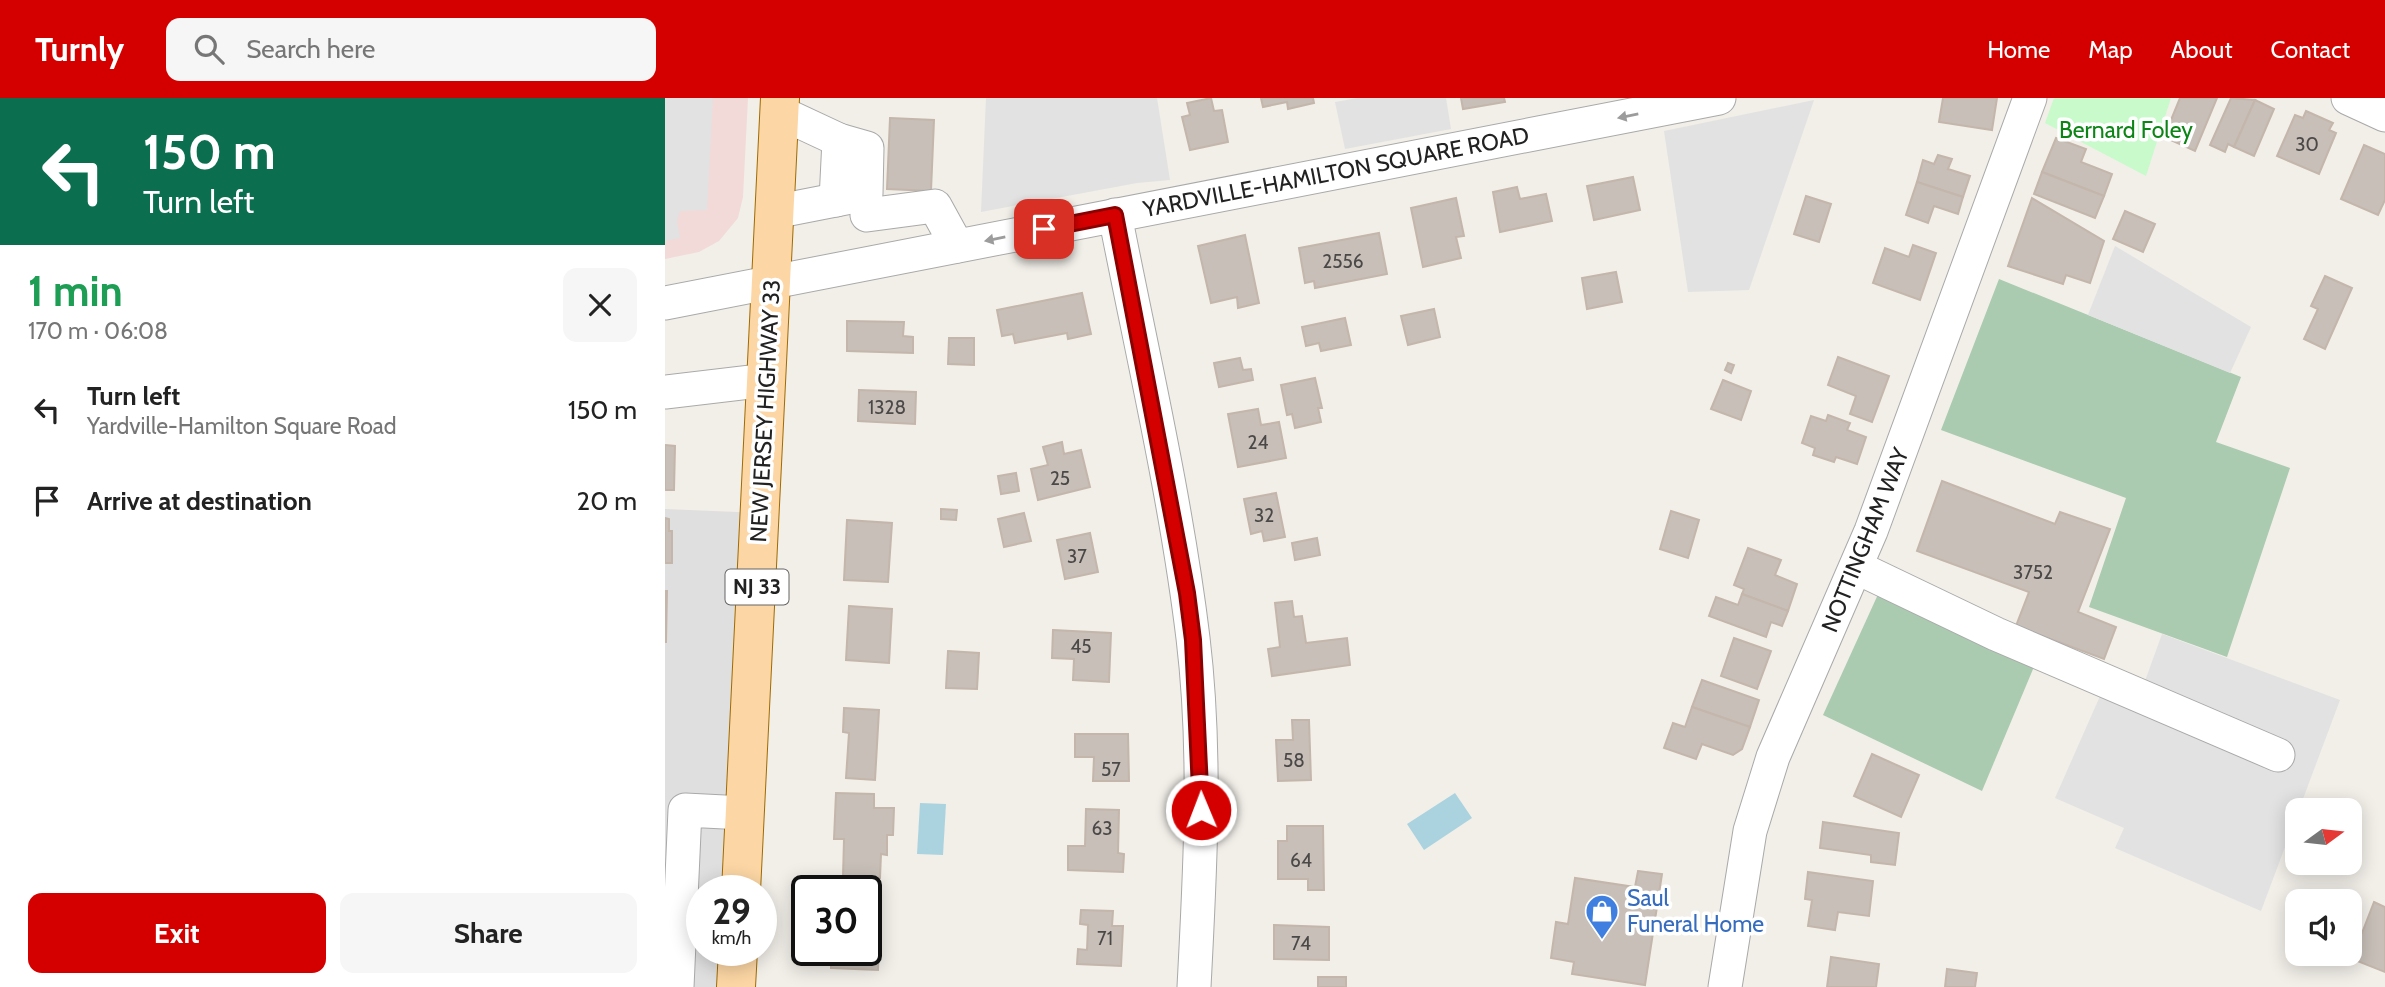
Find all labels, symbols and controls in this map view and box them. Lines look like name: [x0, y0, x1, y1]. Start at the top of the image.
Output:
search box: [166, 18, 656, 81]
text: Turnly: [35, 29, 124, 69]
icon: search: [190, 30, 228, 68]
text: Search here: [246, 33, 375, 65]
text: Home: [1987, 35, 2050, 64]
text: Map: [2088, 35, 2133, 64]
text: About: [2171, 35, 2233, 64]
text: Contact: [2271, 35, 2350, 64]
one-way arrow: [1617, 110, 1639, 121]
park label: Bernard Foley: [2059, 116, 2193, 144]
street label: YARDVILLE-HAMILTON SQUARE ROAD: [1140, 121, 1531, 223]
text: 150 m: [143, 122, 276, 181]
icon: left: [28, 126, 119, 217]
house number: 30: [2295, 133, 2319, 156]
text: Turn left: [143, 182, 254, 221]
pin: [1014, 199, 1074, 259]
icon: arrive: [1025, 210, 1063, 248]
one-way arrow: [984, 233, 1006, 244]
house number: 2556: [1322, 250, 1364, 273]
text: 1 min: [28, 265, 123, 317]
button: close: [563, 268, 637, 342]
street label: NEW JERSEY HIGHWAY 33: [744, 279, 786, 543]
text: 170 m · 06:08: [28, 317, 168, 345]
text: Turn left: [87, 380, 180, 412]
icon: left: [28, 391, 66, 429]
text: 150 m: [568, 394, 637, 426]
house number: 1328: [868, 396, 906, 419]
text: Yardville-Hamilton Square Road: [87, 412, 397, 440]
house number: 24: [1248, 431, 1268, 454]
street label: NOTTINGHAM WAY: [1815, 443, 1915, 636]
house number: 25: [1050, 467, 1070, 490]
icon: arrive: [28, 482, 66, 520]
text: Arrive at destination: [87, 485, 312, 517]
text: 20 m: [577, 485, 637, 517]
house number: 32: [1254, 504, 1274, 527]
house number: 37: [1067, 545, 1087, 568]
house number: 3752: [2013, 561, 2053, 584]
road number: NJ 33: [725, 570, 789, 604]
house number: 45: [1070, 635, 1092, 658]
house number: 58: [1283, 749, 1305, 772]
house number: 57: [1101, 758, 1121, 781]
position arrow: [1164, 773, 1238, 847]
north arrow: [2285, 798, 2363, 875]
map controls: [2285, 798, 2362, 966]
house number: 63: [1091, 817, 1113, 840]
house number: 64: [1290, 849, 1312, 872]
speed limit sign: 30: [791, 875, 882, 966]
place label: Saul Funeral Home: [1627, 884, 1764, 938]
button: sound: [2285, 889, 2362, 966]
text: 29: [712, 890, 751, 933]
shop icon: Saul Funeral Home: [1583, 892, 1621, 941]
button: Exit: [28, 893, 326, 973]
button: Share: [340, 893, 637, 973]
text: km/h: [712, 927, 751, 949]
house number: 71: [1097, 927, 1113, 950]
house number: 74: [1291, 932, 1311, 955]

